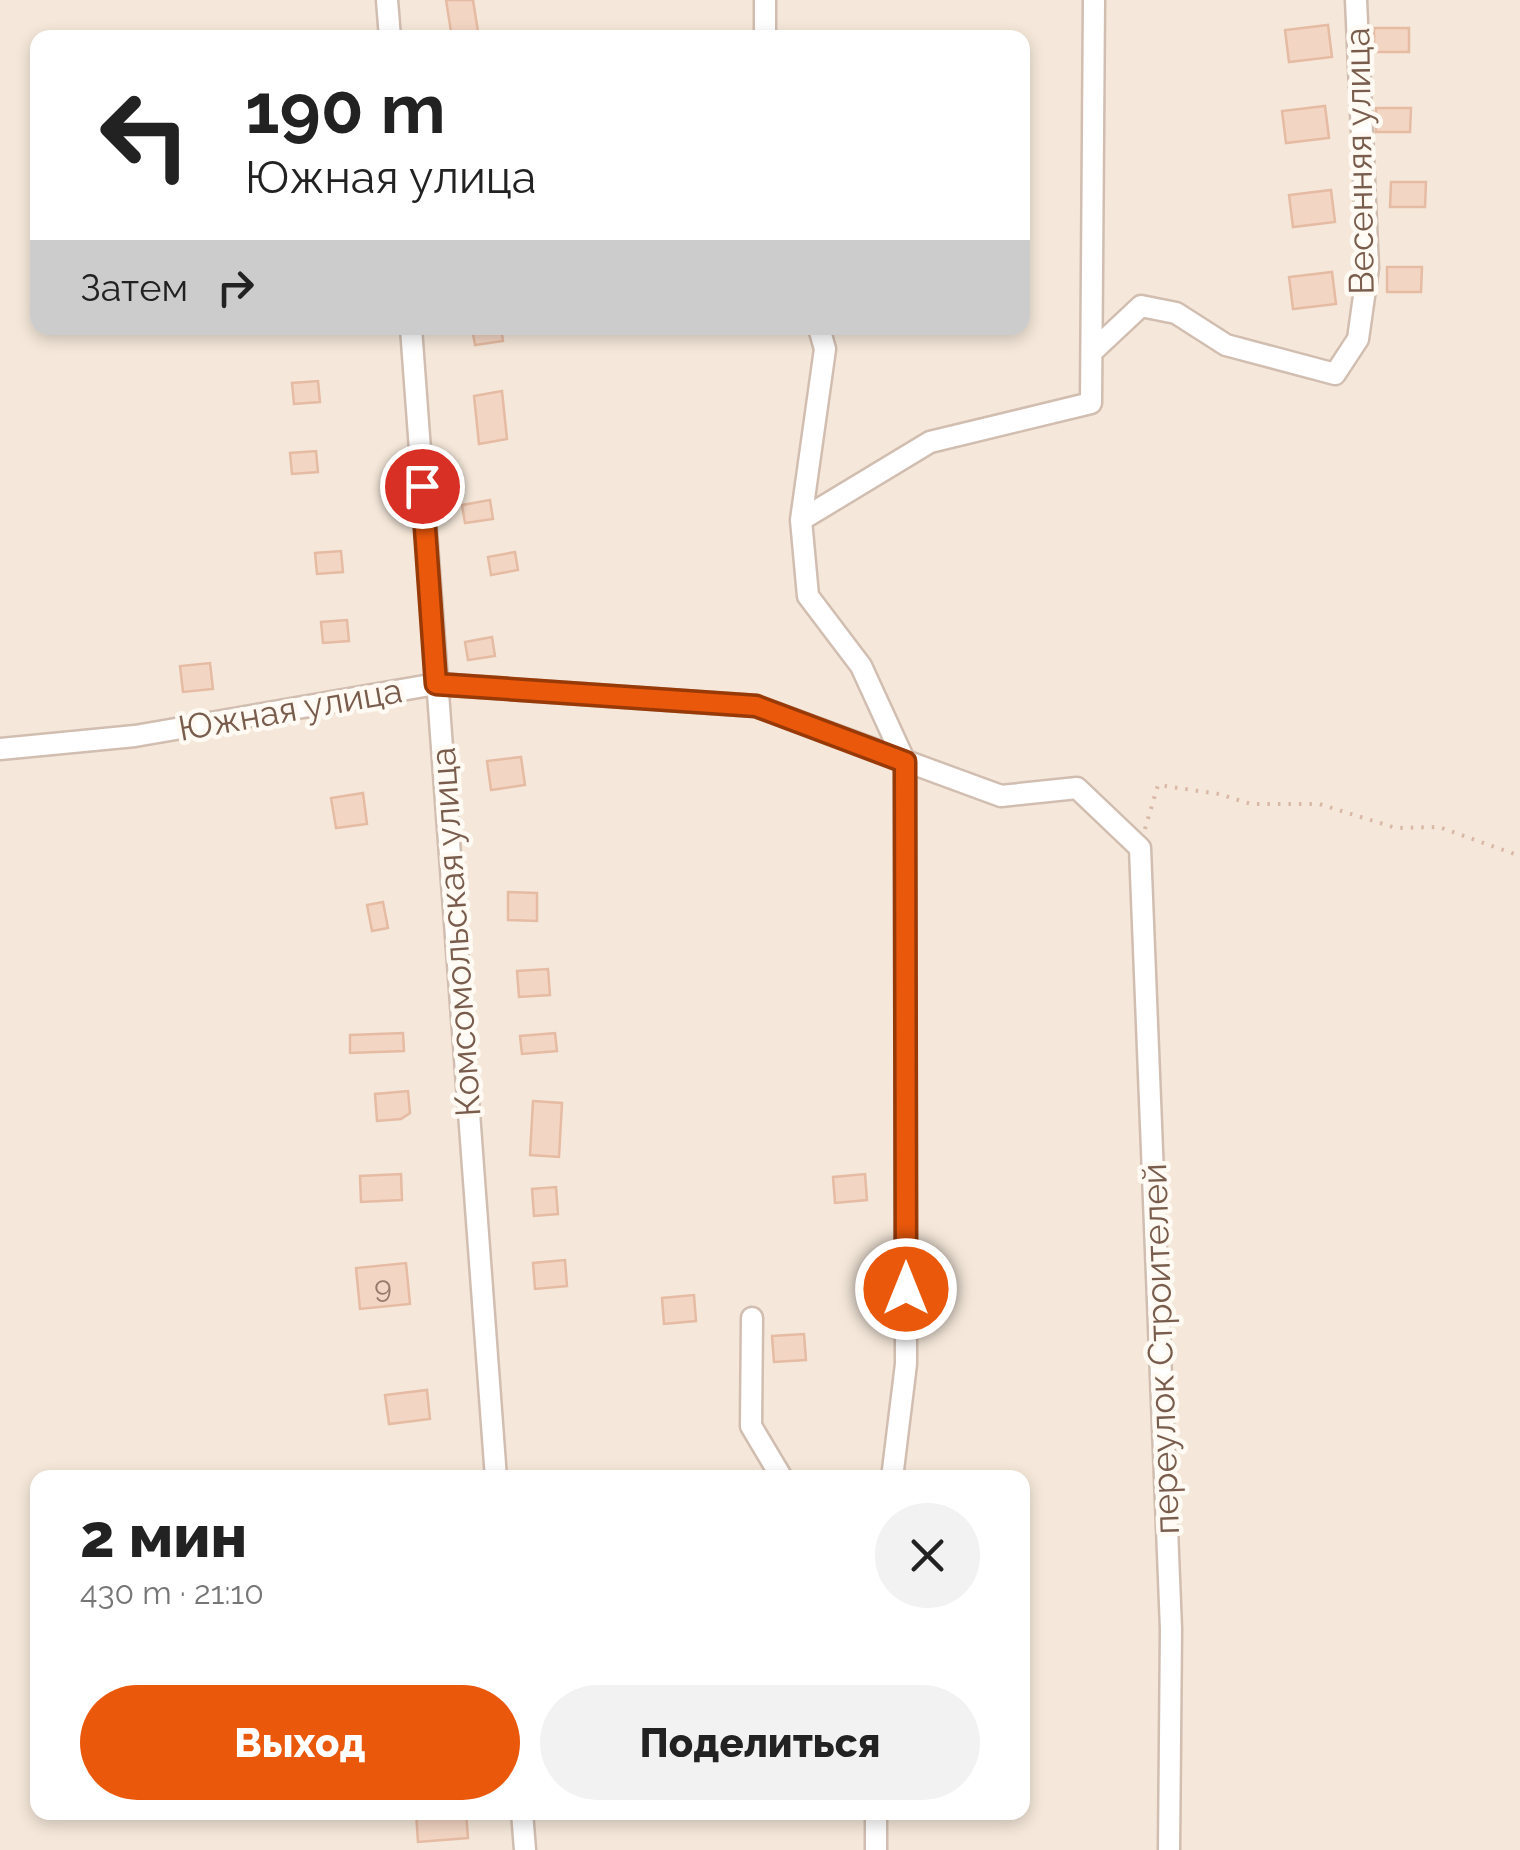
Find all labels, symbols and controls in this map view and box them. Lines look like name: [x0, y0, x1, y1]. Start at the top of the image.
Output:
street label: Весенняя улица: [1336, 27, 1382, 295]
text: 190 m: [245, 67, 446, 149]
icon: left: [80, 70, 210, 200]
text: Южная улица: [245, 151, 536, 204]
icon: right: [208, 260, 263, 315]
text: Затем: [80, 265, 188, 310]
pin: [380, 444, 465, 529]
icon: arrive: [395, 459, 450, 514]
street label: Южная улица: [175, 669, 405, 749]
street label: Комсомольская улица: [422, 746, 488, 1118]
street label: переулок Строителей: [1133, 1163, 1187, 1535]
position arrow: [854, 1237, 958, 1341]
house number: 9: [374, 1269, 392, 1304]
text: 2 мин: [80, 1501, 247, 1571]
button: close: [875, 1503, 980, 1608]
text: 430 m · 21:10: [80, 1574, 264, 1611]
button: Выход: [80, 1685, 520, 1800]
button: Поделиться: [540, 1685, 980, 1800]

